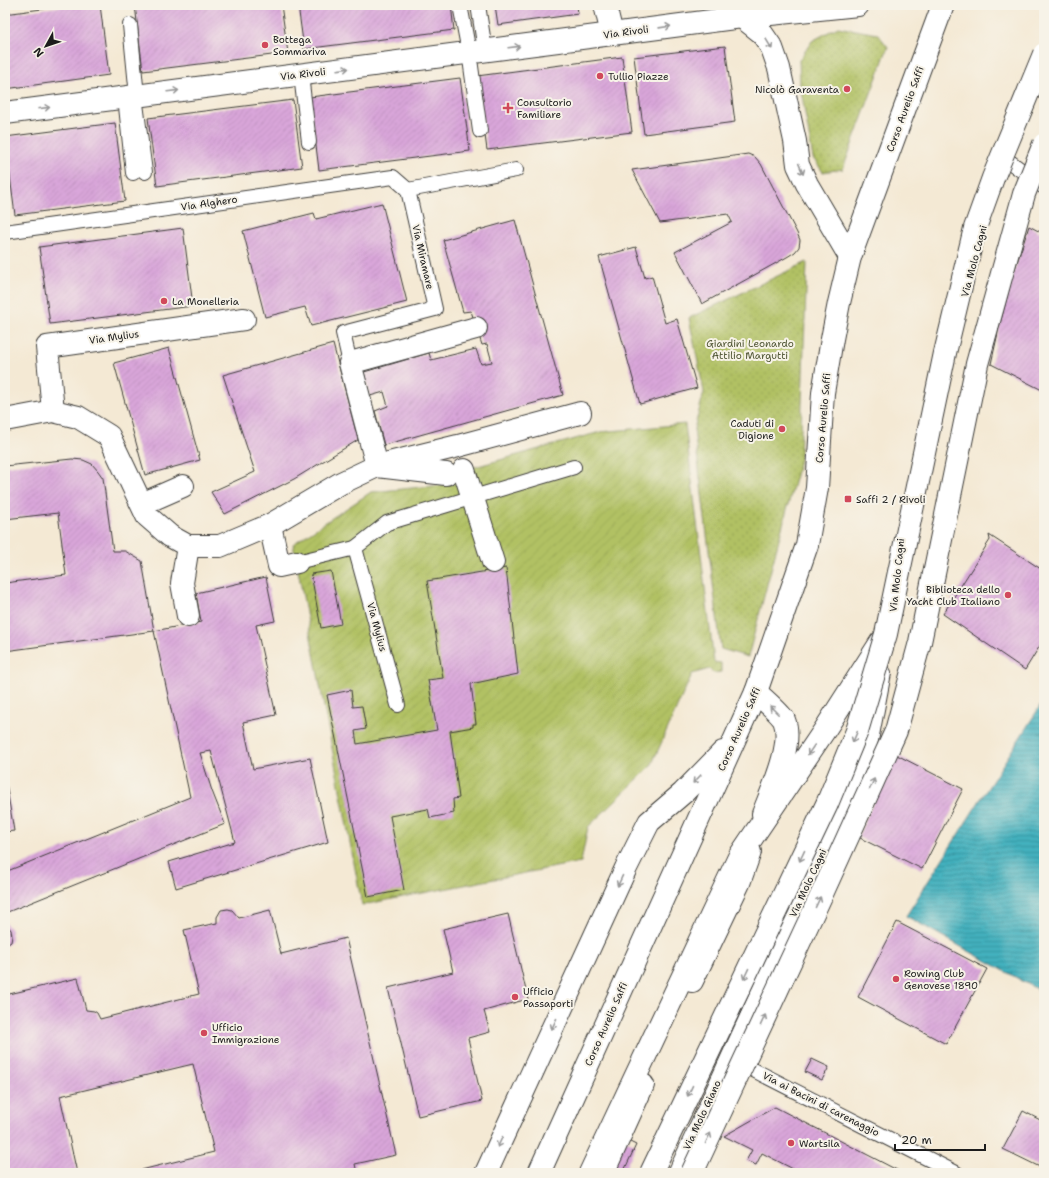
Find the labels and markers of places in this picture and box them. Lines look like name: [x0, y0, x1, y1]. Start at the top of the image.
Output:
place label: Bottega Sommariva: [273, 33, 327, 58]
marker: Bottega Sommariva: [260, 40, 270, 50]
place label: Tullio Piazze: [608, 70, 669, 83]
marker: Tullio Piazze: [595, 71, 605, 81]
place label: Nicolò Garaventa: [755, 83, 840, 96]
marker: Nicolò Garaventa: [842, 84, 852, 94]
place label: Consultorio Familiare: [517, 96, 572, 121]
marker: Consultorio Familiare: [502, 102, 514, 114]
place label: La Monelleria: [172, 295, 240, 308]
marker: La Monelleria: [159, 296, 169, 306]
place label: Caduti di Digione: [730, 417, 774, 442]
marker: Caduti di Digione: [777, 424, 787, 434]
place label: Saffi 2 / Rivoli: [856, 493, 926, 506]
marker: Saffi 2 / Rivoli: [843, 494, 853, 504]
place label: Biblioteca dello Yacht Club Italiano: [907, 583, 1000, 608]
marker: Biblioteca dello Yacht Club Italiano: [1003, 590, 1013, 600]
place label: Rowing Club Genovese 1890: [904, 967, 978, 992]
marker: Rowing Club Genovese 1890: [891, 974, 901, 984]
place label: Ufficio Passaporti: [523, 985, 573, 1010]
marker: Ufficio Passaporti: [510, 992, 520, 1002]
place label: Ufficio Immigrazione: [212, 1021, 280, 1046]
marker: Ufficio Immigrazione: [199, 1028, 209, 1038]
place label: Wartsila: [799, 1137, 840, 1150]
marker: Wartsila: [786, 1138, 796, 1148]

